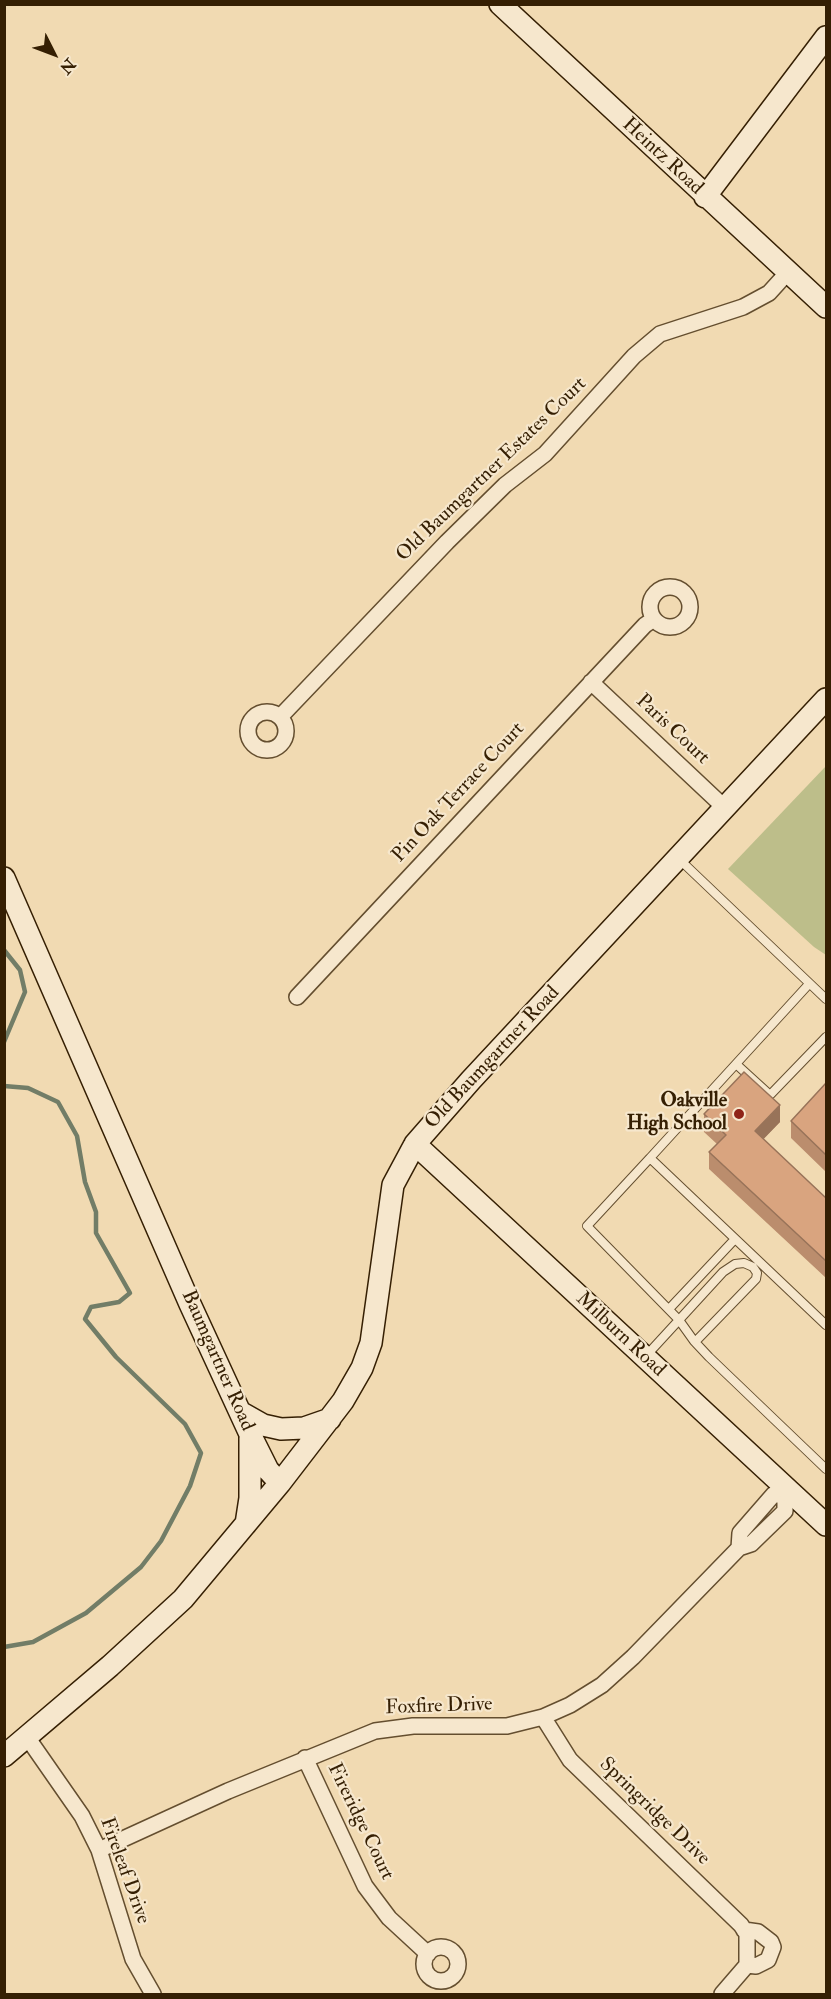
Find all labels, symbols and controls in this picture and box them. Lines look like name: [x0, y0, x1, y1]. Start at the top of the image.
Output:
north arrow: [24, 24, 84, 84]
text: N: [55, 54, 80, 78]
street label: Heintz Road: [616, 113, 708, 201]
street label: Old Baumgartner Estates Court: [392, 373, 592, 567]
street label: Paris Court: [630, 690, 714, 770]
street label: Pin Oak Terrace Court: [388, 718, 530, 868]
street label: Old Baumgartner Road: [421, 982, 565, 1134]
place label: Oakville High School: [627, 1090, 727, 1137]
marker: Oakville High School: [732, 1107, 746, 1121]
street label: Baumgartner Road: [175, 1287, 259, 1435]
street label: Milburn Road: [570, 1287, 670, 1383]
street label: Foxfire Drive: [385, 1693, 493, 1721]
street label: Springridge Drive: [594, 1753, 714, 1871]
street label: Fireridge Court: [321, 1760, 399, 1884]
street label: Fireleaf Drive: [94, 1814, 154, 1928]

